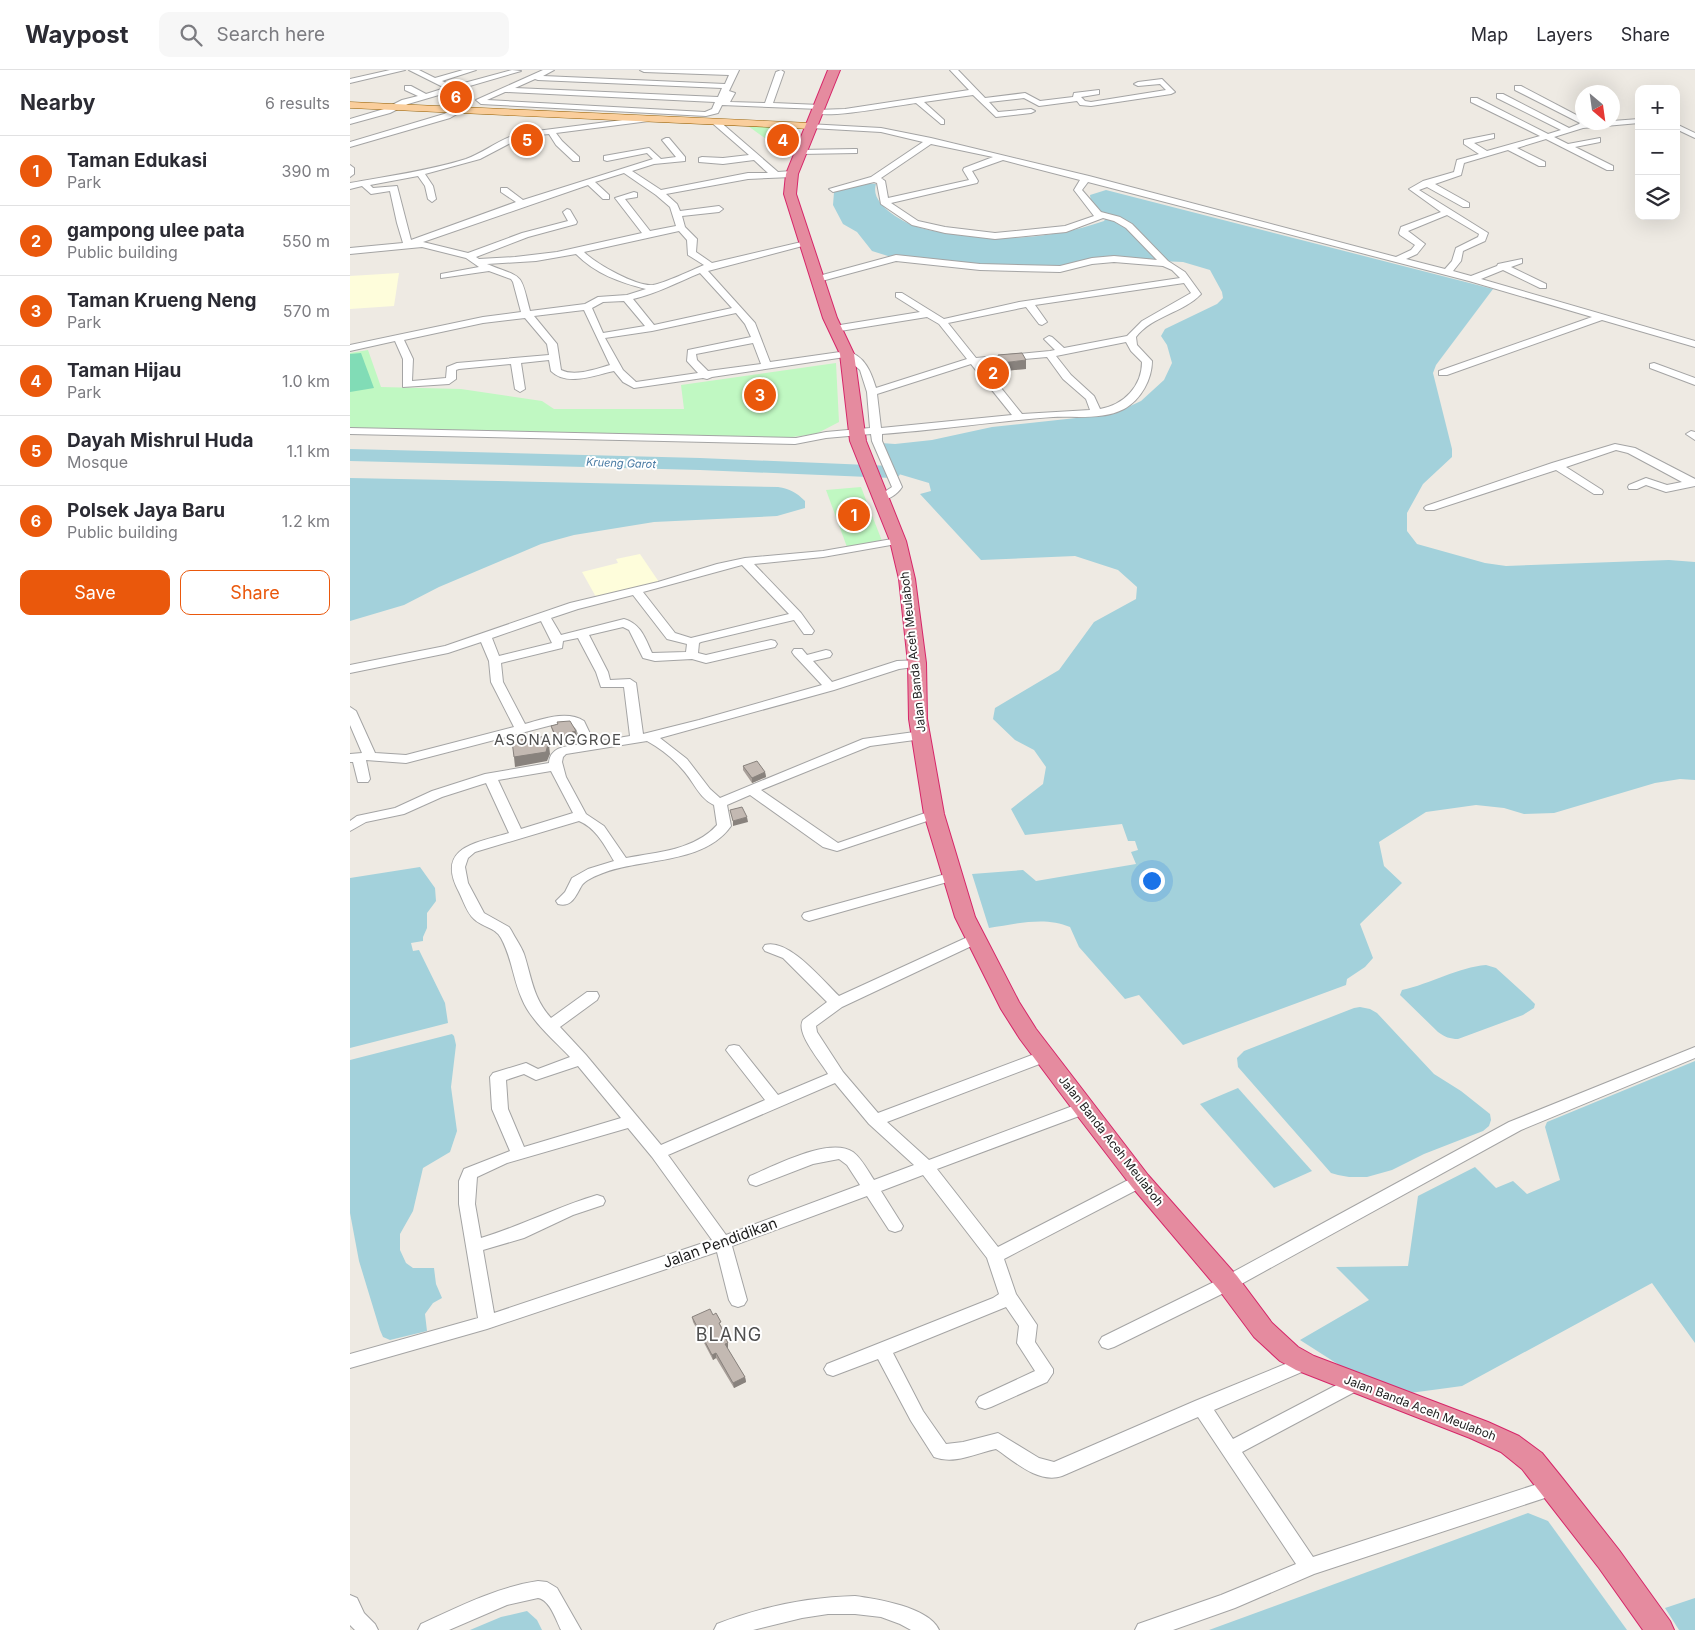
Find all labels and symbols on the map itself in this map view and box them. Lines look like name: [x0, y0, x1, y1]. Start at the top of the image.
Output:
pin: 6: [440, 78, 472, 116]
north arrow: [1575, 85, 1620, 130]
pin: 5: [511, 121, 543, 159]
pin: 4: [767, 121, 799, 159]
pin: 2: [977, 354, 1009, 392]
pin: 3: [744, 376, 776, 414]
water label: Krueng Garot: [586, 455, 657, 471]
pin: 1: [838, 496, 870, 534]
street label: Jalan Banda Aceh Meulaboh: [897, 571, 928, 733]
district label: ASONANGGROE: [494, 730, 622, 749]
your location: [1139, 868, 1165, 894]
street label: Jalan Banda Aceh Meulaboh: [1056, 1072, 1167, 1209]
street label: Jalan Pendidikan: [660, 1213, 780, 1272]
district label: BLANG: [696, 1324, 762, 1345]
street label: Jalan Banda Aceh Meulaboh: [1342, 1372, 1498, 1444]

